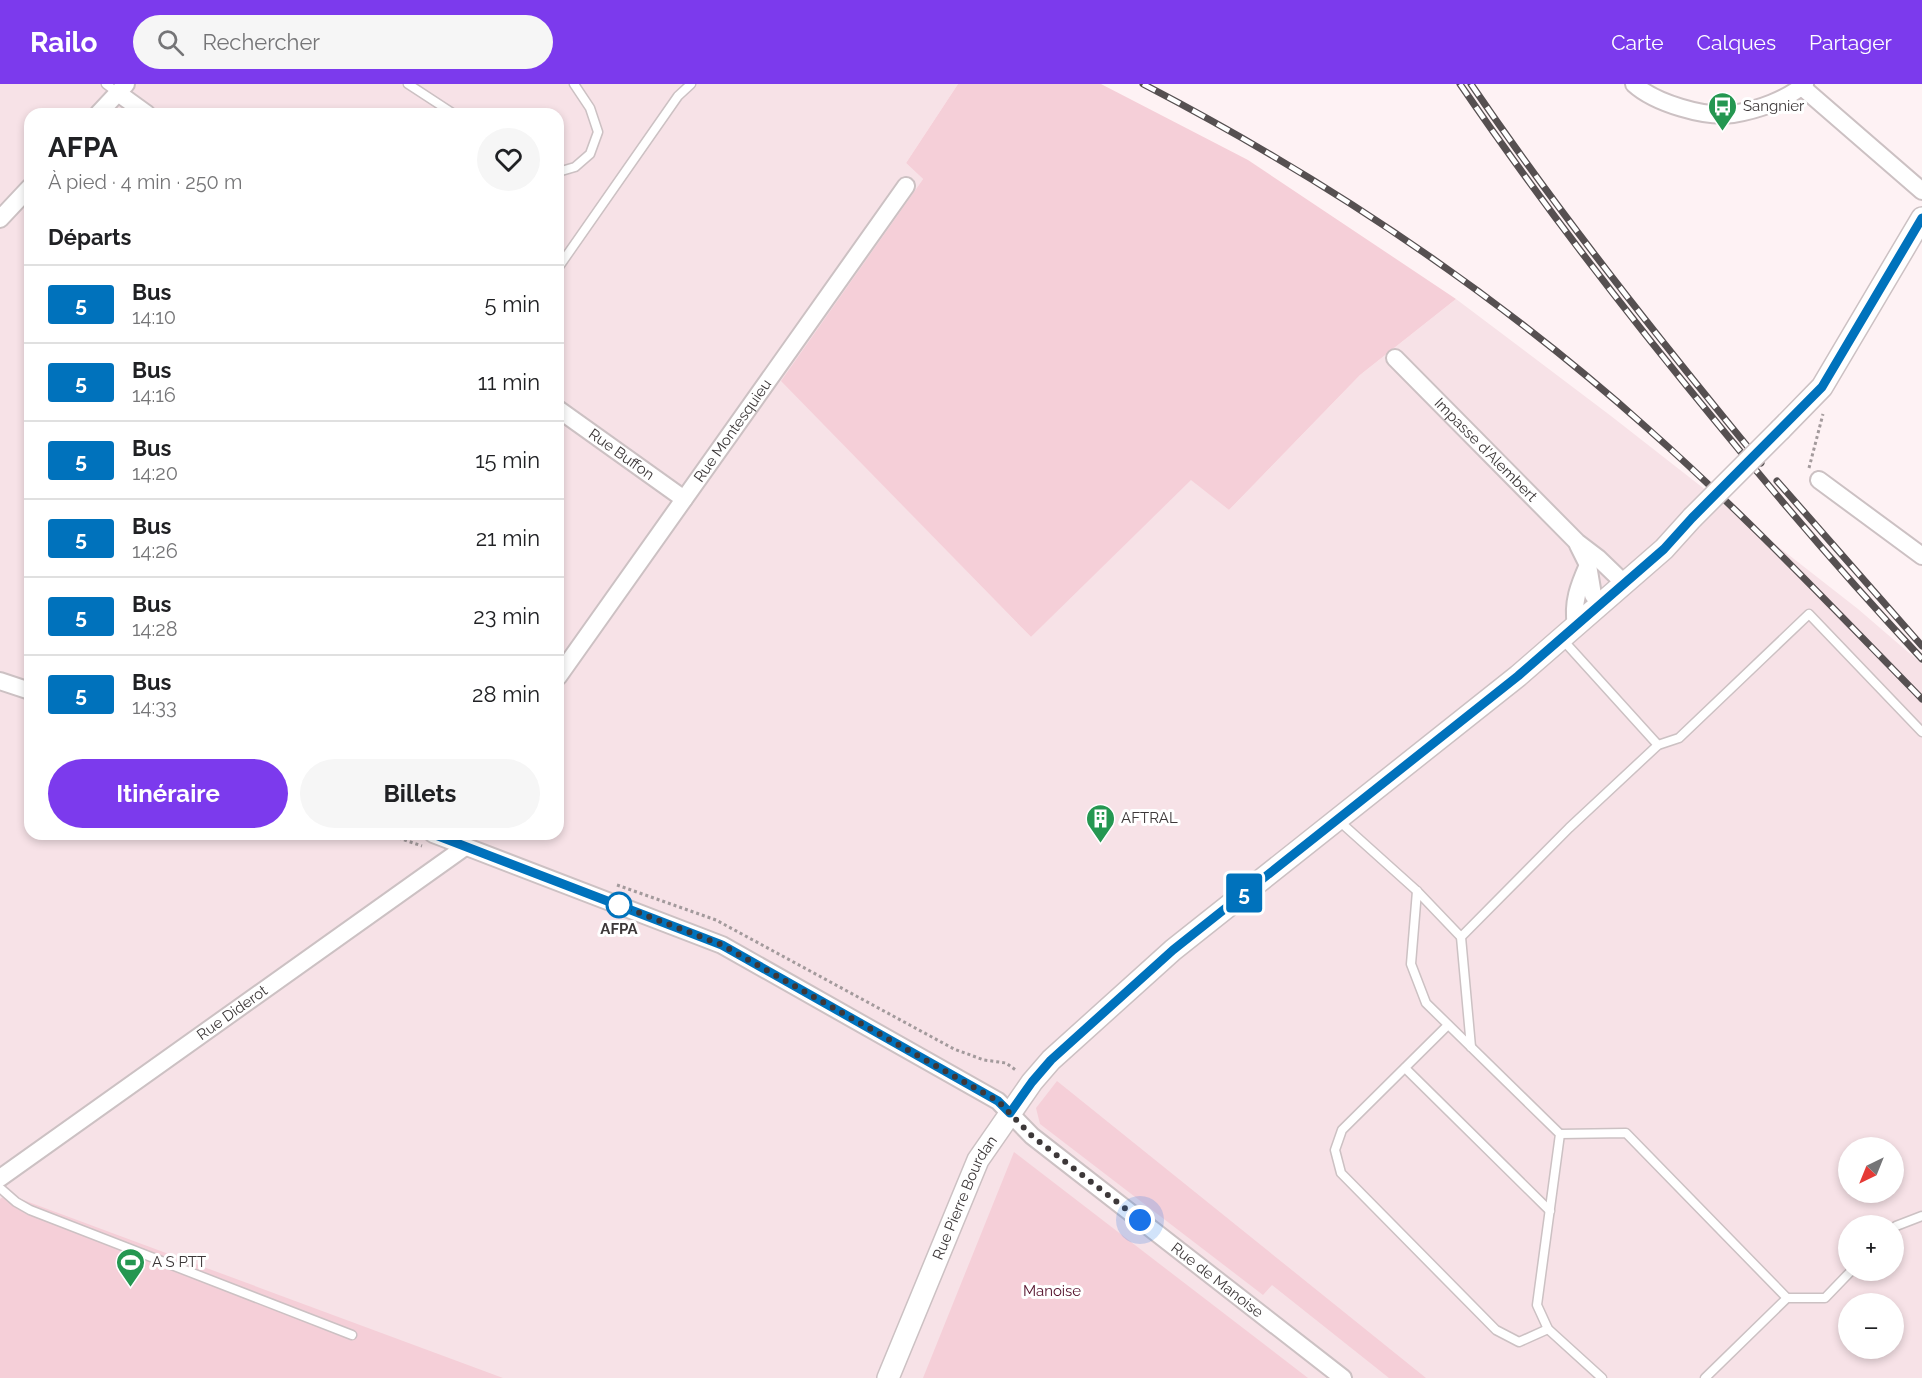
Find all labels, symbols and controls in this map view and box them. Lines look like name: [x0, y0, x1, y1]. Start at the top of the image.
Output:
search box: [133, 15, 553, 69]
text: Railo: [30, 26, 97, 59]
icon: search: [154, 26, 187, 59]
text: Rechercher: [202, 29, 320, 55]
text: Carte: [1611, 30, 1664, 55]
text: Calques: [1697, 30, 1776, 55]
text: Partager: [1809, 30, 1892, 55]
bus stop icon: Sangnier: [1706, 90, 1738, 132]
place label: Sangnier: [1743, 97, 1805, 115]
button: heart: [477, 128, 540, 191]
text: AFPA: [48, 131, 118, 164]
text: À pied · 4 min · 250 m: [48, 170, 242, 194]
text: Départs: [48, 224, 131, 250]
text: Bus: [132, 279, 171, 305]
text: 5 min: [485, 291, 540, 317]
text: 5: [75, 292, 87, 317]
text: 14:10: [132, 305, 176, 329]
text: Bus: [132, 357, 171, 383]
text: 11 min: [478, 369, 540, 395]
text: 5: [75, 370, 87, 395]
street label: Rue Montesquieu: [690, 376, 775, 486]
text: 14:16: [132, 383, 176, 407]
street label: Impasse d'Alembert: [1431, 394, 1541, 505]
street label: Rue Buffon: [585, 425, 658, 484]
text: Bus: [132, 435, 171, 461]
text: 15 min: [475, 447, 540, 473]
text: 5: [75, 448, 87, 473]
text: 14:20: [132, 461, 178, 485]
text: Bus: [132, 513, 171, 539]
text: 21 min: [476, 525, 540, 551]
text: 5: [75, 526, 87, 551]
text: 14:26: [132, 539, 178, 563]
text: Bus: [132, 591, 171, 617]
text: 23 min: [473, 603, 540, 629]
text: 5: [75, 604, 87, 629]
text: 14:28: [132, 617, 178, 641]
text: Bus: [132, 669, 171, 695]
text: 28 min: [472, 681, 540, 707]
text: 5: [75, 682, 87, 707]
text: 14:33: [132, 695, 177, 719]
button: Itinéraire: [48, 759, 288, 828]
button: Billets: [300, 759, 540, 828]
building icon: AFTRAL: [1084, 802, 1116, 844]
place label: AFTRAL: [1121, 809, 1178, 827]
line badge: 5: [1224, 874, 1264, 912]
text: 5: [1238, 881, 1250, 906]
marker: AFPA: [606, 892, 632, 918]
place label: AFPA: [600, 920, 639, 938]
street label: Rue Diderot: [193, 982, 271, 1044]
street label: Rue Pierre Bourdan: [929, 1132, 1001, 1263]
north arrow: [1838, 1137, 1904, 1203]
map controls: [1838, 1137, 1904, 1359]
your location: [1125, 1205, 1155, 1235]
button: +: [1838, 1215, 1904, 1281]
street label: Rue de Manoise: [1168, 1239, 1267, 1322]
sports icon: A S PTT: [115, 1246, 147, 1288]
place label: A S PTT: [152, 1253, 206, 1271]
park label: Manoise: [1023, 1282, 1081, 1300]
button: −: [1838, 1293, 1904, 1359]

